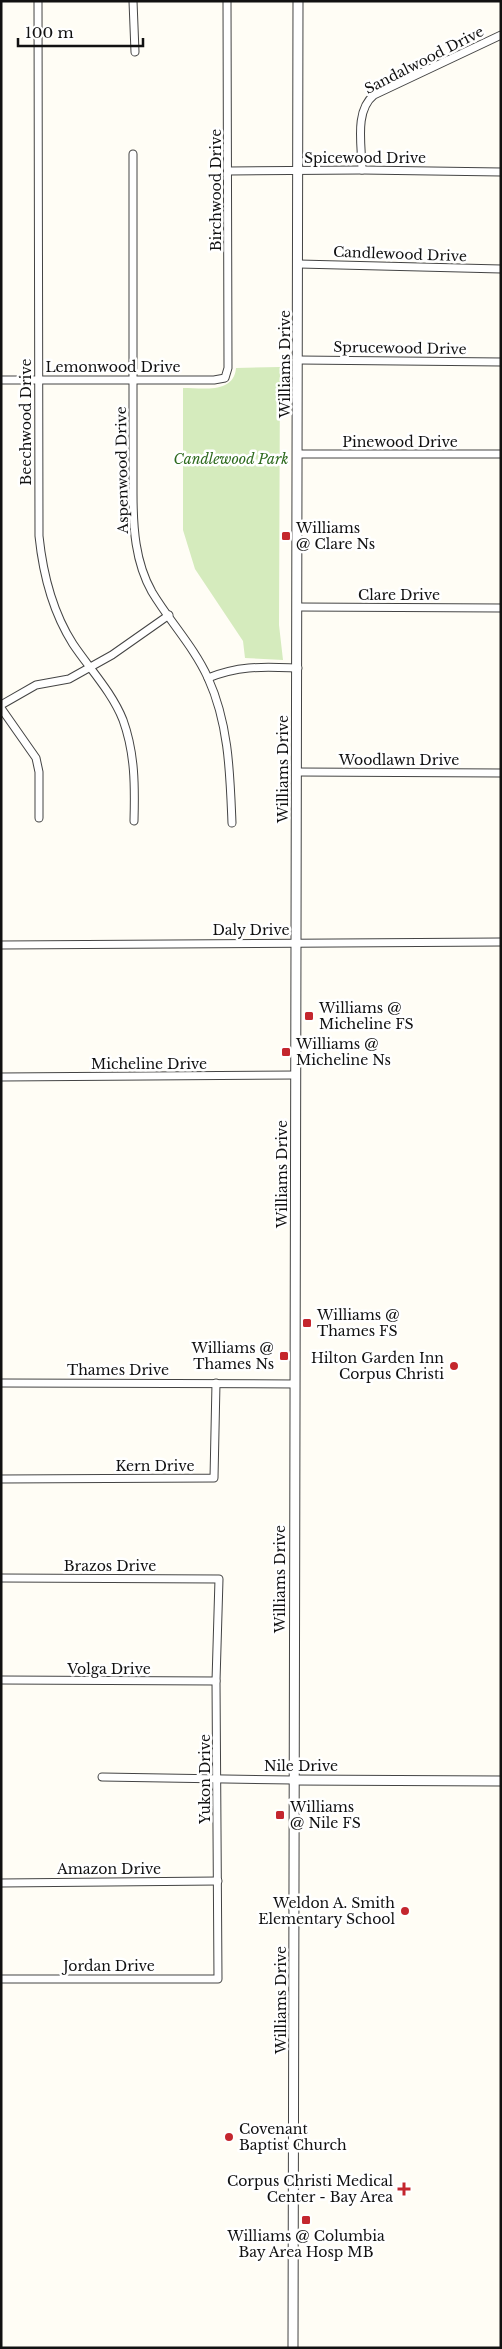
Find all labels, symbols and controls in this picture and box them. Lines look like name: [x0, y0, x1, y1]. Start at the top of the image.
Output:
scale bar: [18, 15, 142, 47]
street label: Sandalwood Drive: [361, 22, 487, 98]
text: 100 m: [25, 23, 74, 42]
street label: Birchwood Drive: [207, 129, 225, 251]
street label: Spicewood Drive: [304, 149, 426, 167]
street label: Candlewood Drive: [333, 243, 467, 265]
street label: Williams Drive: [276, 310, 294, 419]
street label: Sprucewood Drive: [333, 338, 467, 358]
street label: Beechwood Drive: [17, 358, 35, 486]
street label: Lemonwood Drive: [45, 358, 181, 376]
street label: Aspenwood Drive: [112, 406, 132, 535]
street label: Pinewood Drive: [342, 433, 458, 451]
park label: Candlewood Park: [174, 450, 288, 468]
place label: Williams @ Clare Ns: [295, 519, 375, 553]
marker: Williams @ Clare Ns: [280, 530, 292, 542]
street label: Clare Drive: [358, 586, 440, 604]
street label: Williams Drive: [274, 715, 292, 824]
street label: Woodlawn Drive: [338, 751, 459, 769]
street label: Daly Drive: [212, 921, 290, 939]
place label: Williams @ Micheline FS: [318, 999, 414, 1033]
marker: Williams @ Micheline FS: [303, 1010, 315, 1022]
place label: Williams @ Micheline Ns: [295, 1035, 391, 1069]
marker: Williams @ Micheline Ns: [280, 1046, 292, 1058]
street label: Micheline Drive: [91, 1055, 207, 1073]
street label: Williams Drive: [273, 1120, 291, 1229]
place label: Williams @ Thames FS: [316, 1306, 400, 1340]
marker: Williams @ Thames FS: [301, 1317, 313, 1329]
place label: Williams @ Thames Ns: [190, 1339, 274, 1373]
place label: Hilton Garden Inn Corpus Christi: [311, 1349, 444, 1383]
marker: Williams @ Thames Ns: [278, 1350, 290, 1362]
marker: Hilton Garden Inn Corpus Christi: [448, 1360, 460, 1372]
street label: Thames Drive: [67, 1361, 169, 1379]
street label: Kern Drive: [116, 1457, 194, 1475]
street label: Williams Drive: [271, 1525, 289, 1634]
street label: Brazos Drive: [64, 1557, 156, 1575]
street label: Volga Drive: [66, 1660, 151, 1678]
street label: Yukon Drive: [196, 1734, 214, 1825]
street label: Nile Drive: [264, 1757, 338, 1775]
place label: Williams @ Nile FS: [289, 1798, 361, 1832]
marker: Williams @ Nile FS: [274, 1809, 286, 1821]
street label: Amazon Drive: [56, 1860, 161, 1878]
place label: Weldon A. Smith Elementary School: [258, 1894, 395, 1928]
marker: Weldon A. Smith Elementary School: [399, 1905, 411, 1917]
street label: Williams Drive: [272, 1946, 290, 2055]
street label: Jordan Drive: [61, 1957, 155, 1975]
place label: Covenant Baptist Church: [239, 2120, 347, 2154]
marker: Covenant Baptist Church: [223, 2131, 235, 2143]
place label: Corpus Christi Medical Center - Bay Area: [227, 2172, 393, 2206]
marker: Corpus Christi Medical Center - Bay Area: [397, 2182, 411, 2196]
marker: Williams @ Columbia Bay Area Hosp MB: [300, 2214, 312, 2226]
place label: Williams @ Columbia Bay Area Hosp MB: [226, 2227, 385, 2261]

